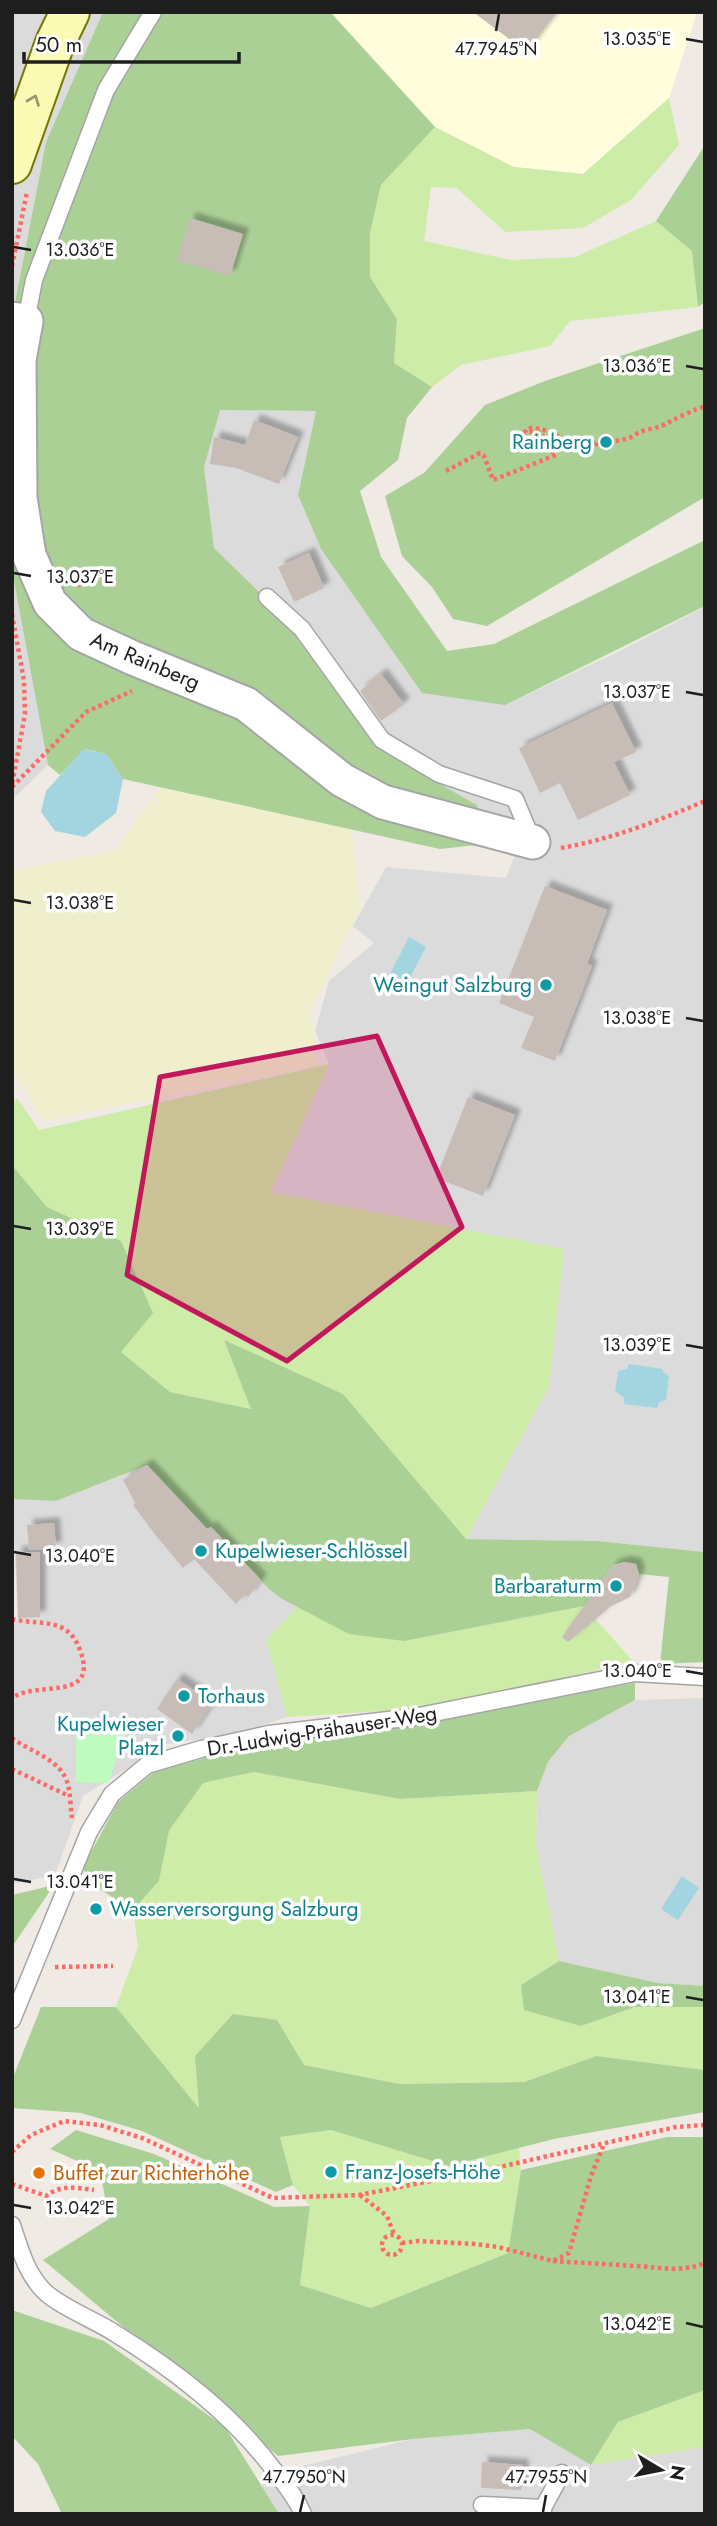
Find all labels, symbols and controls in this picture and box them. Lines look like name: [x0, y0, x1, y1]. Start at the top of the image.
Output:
scale bar: [24, 21, 240, 65]
text: 13.035°E: [603, 26, 671, 52]
text: 50 m: [35, 30, 82, 60]
text: 47.7945°N: [455, 36, 537, 62]
one-way arrow: [26, 94, 40, 106]
text: 13.036°E: [46, 237, 114, 263]
text: 13.036°E: [603, 353, 671, 379]
place label: Rainberg: [512, 427, 592, 457]
marker: Rainberg: [598, 434, 614, 450]
text: 13.037°E: [46, 564, 114, 590]
street label: Am Rainberg: [86, 624, 204, 698]
text: 13.037°E: [603, 679, 671, 705]
text: 13.038°E: [46, 890, 114, 916]
place label: Weingut Salzburg: [373, 970, 532, 1000]
marker: Weingut Salzburg: [538, 977, 554, 993]
text: 13.038°E: [603, 1005, 671, 1031]
text: 13.039°E: [46, 1216, 114, 1242]
text: 13.039°E: [603, 1332, 671, 1358]
place label: Kupelwieser-Schlössel: [215, 1536, 408, 1566]
text: 13.040°E: [45, 1543, 115, 1569]
marker: Kupelwieser-Schlössel: [193, 1543, 209, 1559]
place label: Barbaraturm: [494, 1571, 602, 1601]
marker: Barbaraturm: [608, 1578, 624, 1594]
text: 13.040°E: [602, 1658, 672, 1684]
place label: Torhaus: [198, 1681, 265, 1711]
marker: Torhaus: [176, 1688, 192, 1704]
street label: Dr.-Ludwig-Prähauser-Weg: [205, 1698, 439, 1764]
place label: Kupelwieser Platzl: [57, 1709, 165, 1763]
marker: Kupelwieser Platzl: [170, 1728, 186, 1744]
text: 13.041°E: [46, 1869, 114, 1895]
place label: Wasserversorgung Salzburg: [110, 1894, 358, 1924]
marker: Wasserversorgung Salzburg: [88, 1901, 104, 1917]
text: 13.041°E: [603, 1984, 671, 2010]
place label: Franz-Josefs-Höhe: [345, 2157, 501, 2187]
place label: Buffet zur Richterhöhe: [53, 2158, 250, 2188]
marker: Franz-Josefs-Höhe: [323, 2164, 339, 2180]
marker: Buffet zur Richterhöhe: [31, 2165, 47, 2181]
text: 13.042°E: [45, 2195, 115, 2221]
text: 13.042°E: [602, 2311, 672, 2337]
north arrow: [626, 2435, 696, 2505]
text: N: [663, 2463, 692, 2483]
text: 47.7950°N: [262, 2464, 346, 2490]
text: 47.7955°N: [505, 2464, 587, 2490]

